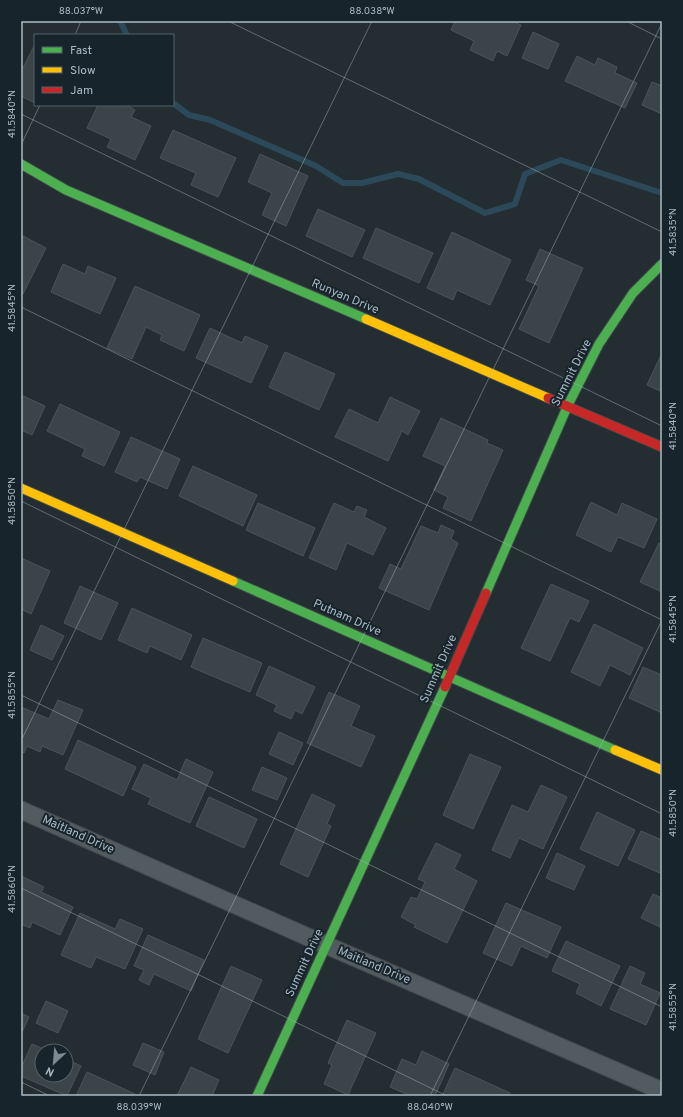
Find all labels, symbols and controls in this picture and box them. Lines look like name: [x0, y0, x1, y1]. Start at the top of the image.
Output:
text: 88.037°W: [59, 5, 103, 18]
text: 88.038°W: [349, 5, 395, 18]
legend: [34, 34, 174, 106]
text: Fast: [70, 43, 92, 59]
text: Slow: [70, 63, 96, 79]
text: Jam: [70, 83, 93, 99]
text: 41.5840°N: [6, 90, 19, 138]
text: 41.5835°N: [667, 208, 680, 256]
street label: Runyan Drive: [309, 276, 381, 318]
text: 41.5845°N: [6, 284, 19, 332]
street label: Summit Drive: [548, 337, 596, 409]
text: 41.5840°N: [667, 402, 680, 450]
text: 41.5850°N: [6, 477, 19, 525]
text: 41.5845°N: [667, 595, 680, 643]
street label: Putnam Drive: [310, 596, 384, 640]
street label: Summit Drive: [417, 632, 461, 706]
text: 41.5855°N: [6, 671, 19, 719]
text: 41.5850°N: [667, 789, 680, 837]
street label: Maitland Drive: [39, 812, 117, 858]
text: 41.5860°N: [6, 865, 19, 913]
street label: Summit Drive: [282, 926, 328, 1000]
street label: Maitland Drive: [335, 943, 413, 989]
text: 41.5855°N: [667, 983, 680, 1031]
north arrow: [34, 1043, 74, 1083]
text: N: [43, 1063, 57, 1079]
text: 88.039°W: [116, 1101, 162, 1114]
text: 88.040°W: [407, 1101, 453, 1114]

